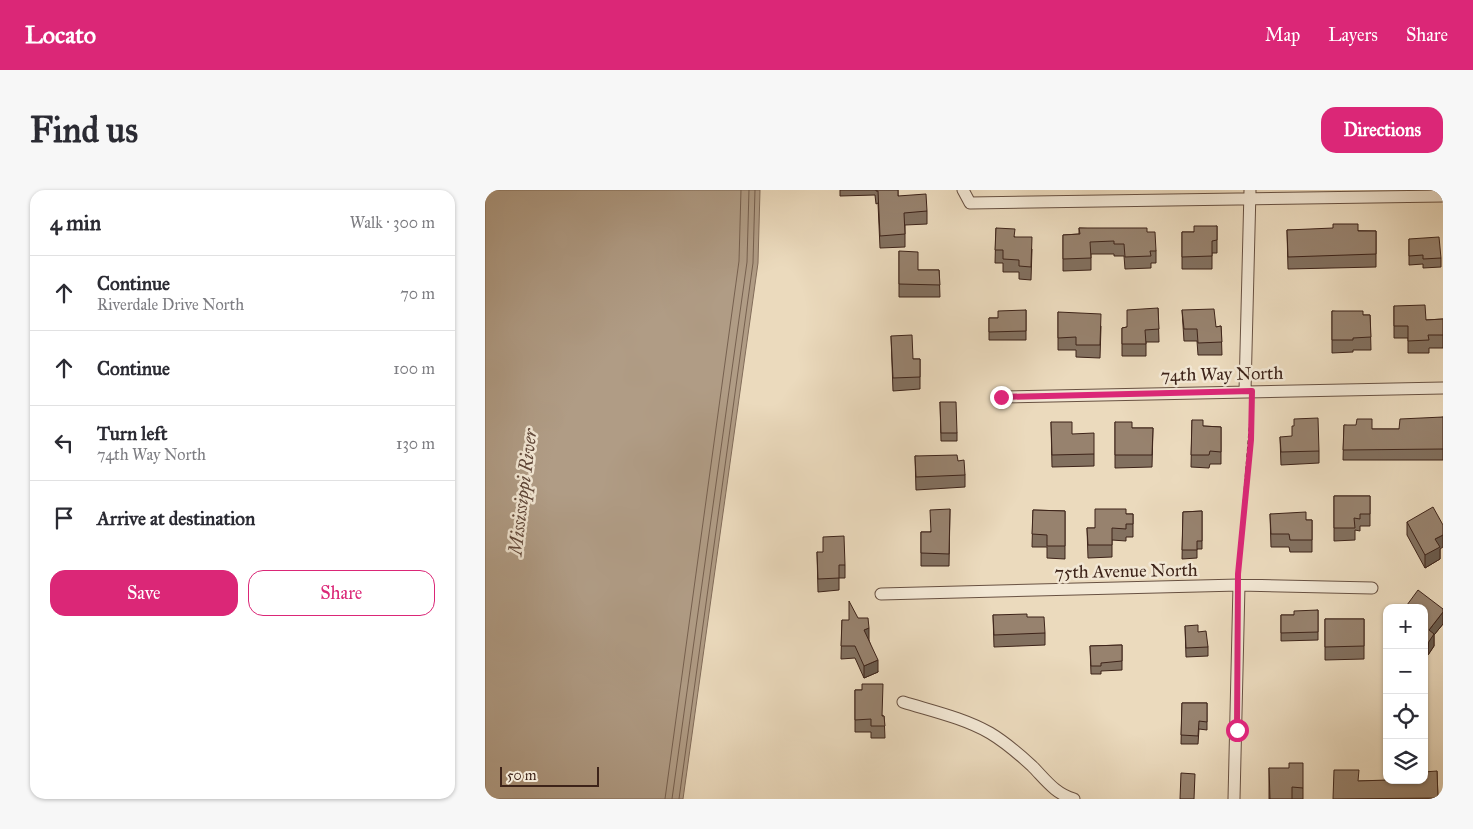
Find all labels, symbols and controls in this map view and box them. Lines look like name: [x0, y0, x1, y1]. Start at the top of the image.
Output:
text: Locato: [25, 20, 96, 50]
text: Map: [1265, 24, 1300, 46]
text: Layers: [1328, 24, 1378, 46]
text: Share: [1406, 24, 1448, 46]
button: Directions: [1321, 107, 1443, 153]
text: Find us: [30, 109, 138, 152]
text: 4 min: [50, 210, 101, 236]
text: Walk · 300 m: [350, 213, 435, 232]
text: Continue: [97, 272, 170, 295]
icon: ahead: [50, 279, 78, 307]
text: 70 m: [400, 284, 435, 303]
text: Riverdale Drive North: [97, 295, 244, 314]
icon: ahead: [50, 354, 78, 382]
text: Continue: [97, 357, 170, 380]
text: 100 m: [393, 359, 435, 378]
street label: 74th Way North: [1161, 362, 1283, 386]
route end: [990, 386, 1013, 409]
text: Turn left: [97, 422, 167, 445]
water label: Mississippi River: [503, 426, 543, 559]
icon: left: [50, 429, 78, 457]
text: 130 m: [396, 434, 435, 453]
text: 74th Way North: [97, 445, 206, 464]
icon: arrive: [50, 504, 78, 532]
text: Arrive at destination: [97, 507, 255, 530]
street label: 75th Avenue North: [1054, 559, 1198, 583]
button: Save: [50, 570, 238, 616]
button: Share: [248, 570, 435, 616]
map controls: [1383, 604, 1428, 784]
button: +: [1383, 604, 1428, 649]
button: −: [1383, 649, 1428, 694]
button: locate: [1383, 694, 1428, 739]
route start: [1226, 719, 1249, 742]
button: layers: [1383, 739, 1428, 784]
scale bar: [500, 764, 599, 787]
text: 50 m: [507, 767, 536, 784]

